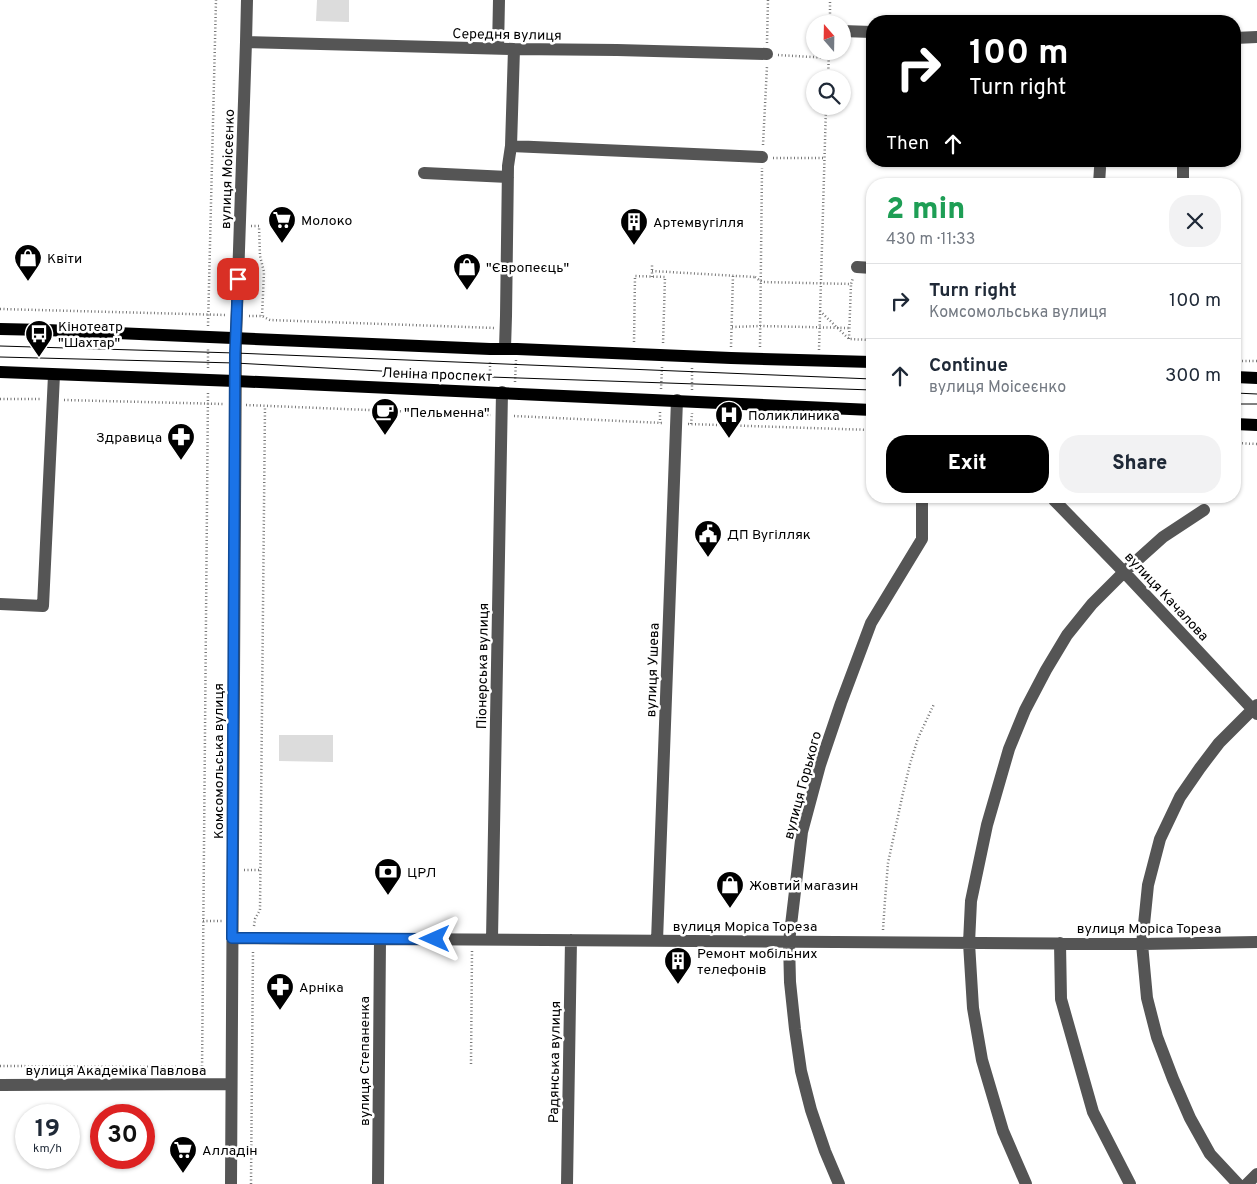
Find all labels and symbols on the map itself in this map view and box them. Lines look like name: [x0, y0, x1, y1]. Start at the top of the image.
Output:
north arrow: [806, 15, 851, 60]
street label: Середня вулиця: [452, 26, 562, 45]
street label: вулиця Моісеєнко: [218, 109, 239, 229]
supermarket icon: Молоко: [267, 205, 297, 244]
building icon: Артемвугілля: [619, 207, 649, 246]
place label: Молоко: [301, 213, 353, 230]
place label: Артемвугілля: [653, 215, 744, 232]
shop icon: Квіти: [13, 243, 43, 282]
place label: Квіти: [47, 251, 82, 268]
shop icon: "Європеєць": [452, 252, 482, 291]
pin: [217, 258, 259, 300]
place label: "Європеєць": [486, 260, 569, 277]
bus stop icon: Кінотеатр "Шахтар": [24, 319, 54, 358]
place label: Кінотеатр "Шахтар": [58, 319, 123, 352]
street label: Леніна проспект: [381, 365, 493, 386]
cafe icon: "Пельменна": [370, 397, 400, 436]
hospital icon: Поликлиника: [714, 400, 744, 439]
place label: "Пельменна": [404, 405, 490, 422]
place label: Поликлиника: [748, 408, 840, 425]
pharmacy icon: Здравица: [166, 422, 196, 461]
place label: Здравица: [96, 430, 162, 447]
public building icon: ДП Вугілляк: [693, 519, 723, 558]
place label: ДП Вугілляк: [727, 527, 811, 544]
street label: вулиця Качалова: [1120, 549, 1212, 645]
street label: Піонерська вулиця: [474, 603, 493, 729]
street label: вулиця Ушева: [643, 623, 664, 718]
street label: Комсомольська вулиця: [211, 683, 228, 839]
street label: вулиця Горького: [781, 729, 826, 841]
bank icon: ЦРЛ: [373, 857, 403, 896]
place label: ЦРЛ: [407, 865, 436, 882]
shop icon: Жовтий магазин: [715, 870, 745, 909]
place label: Жовтий магазин: [749, 878, 858, 895]
position arrow: [408, 912, 460, 964]
street label: вулиця Моріса Тореза: [673, 919, 817, 936]
street label: вулиця Моріса Тореза: [1077, 921, 1221, 938]
building icon: Ремонт мобільних телефонів: [663, 946, 693, 985]
place label: Ремонт мобільних телефонів: [697, 946, 818, 979]
pharmacy icon: Арніка: [265, 972, 295, 1011]
place label: Арніка: [299, 980, 344, 997]
street label: вулиця Степаненка: [357, 996, 374, 1126]
street label: Радянська вулиця: [546, 1001, 565, 1123]
street label: вулиця Академіка Павлова: [26, 1063, 206, 1080]
speed limit sign: 30: [90, 1104, 155, 1169]
supermarket icon: Алладін: [168, 1135, 198, 1174]
place label: Алладін: [202, 1143, 258, 1160]

